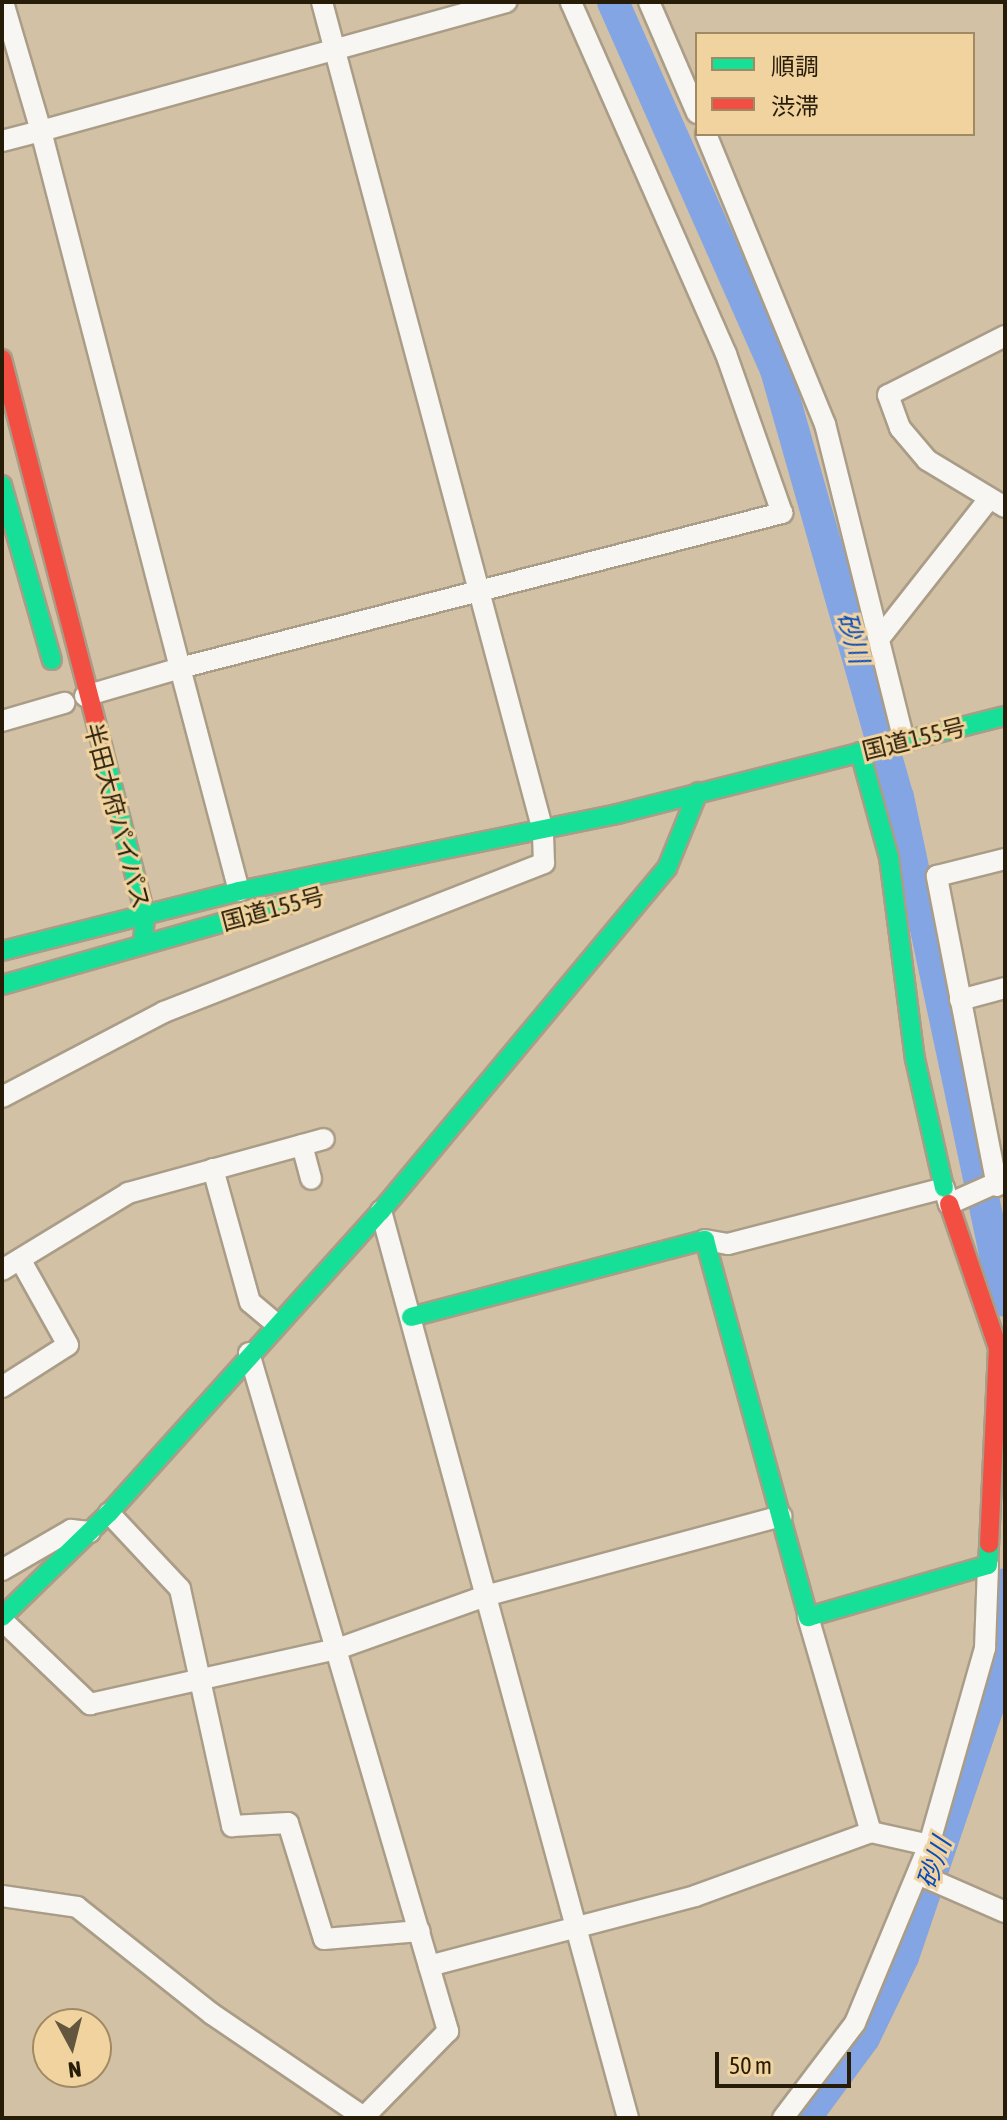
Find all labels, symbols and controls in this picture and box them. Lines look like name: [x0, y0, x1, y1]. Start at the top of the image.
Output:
legend: [695, 32, 975, 136]
text: 順調: [771, 53, 819, 80]
text: 渋滞: [771, 93, 819, 120]
water label: 砂川: [830, 609, 874, 667]
street label: 国道155号: [859, 712, 969, 766]
street label: 半田大府パイパス: [78, 720, 156, 912]
street label: 国道155号: [218, 881, 328, 937]
water label: 砂川: [912, 1833, 958, 1893]
north arrow: [32, 2008, 112, 2088]
scale bar: [719, 2036, 855, 2086]
text: 50 m: [729, 2052, 772, 2079]
text: N: [67, 2056, 83, 2084]

